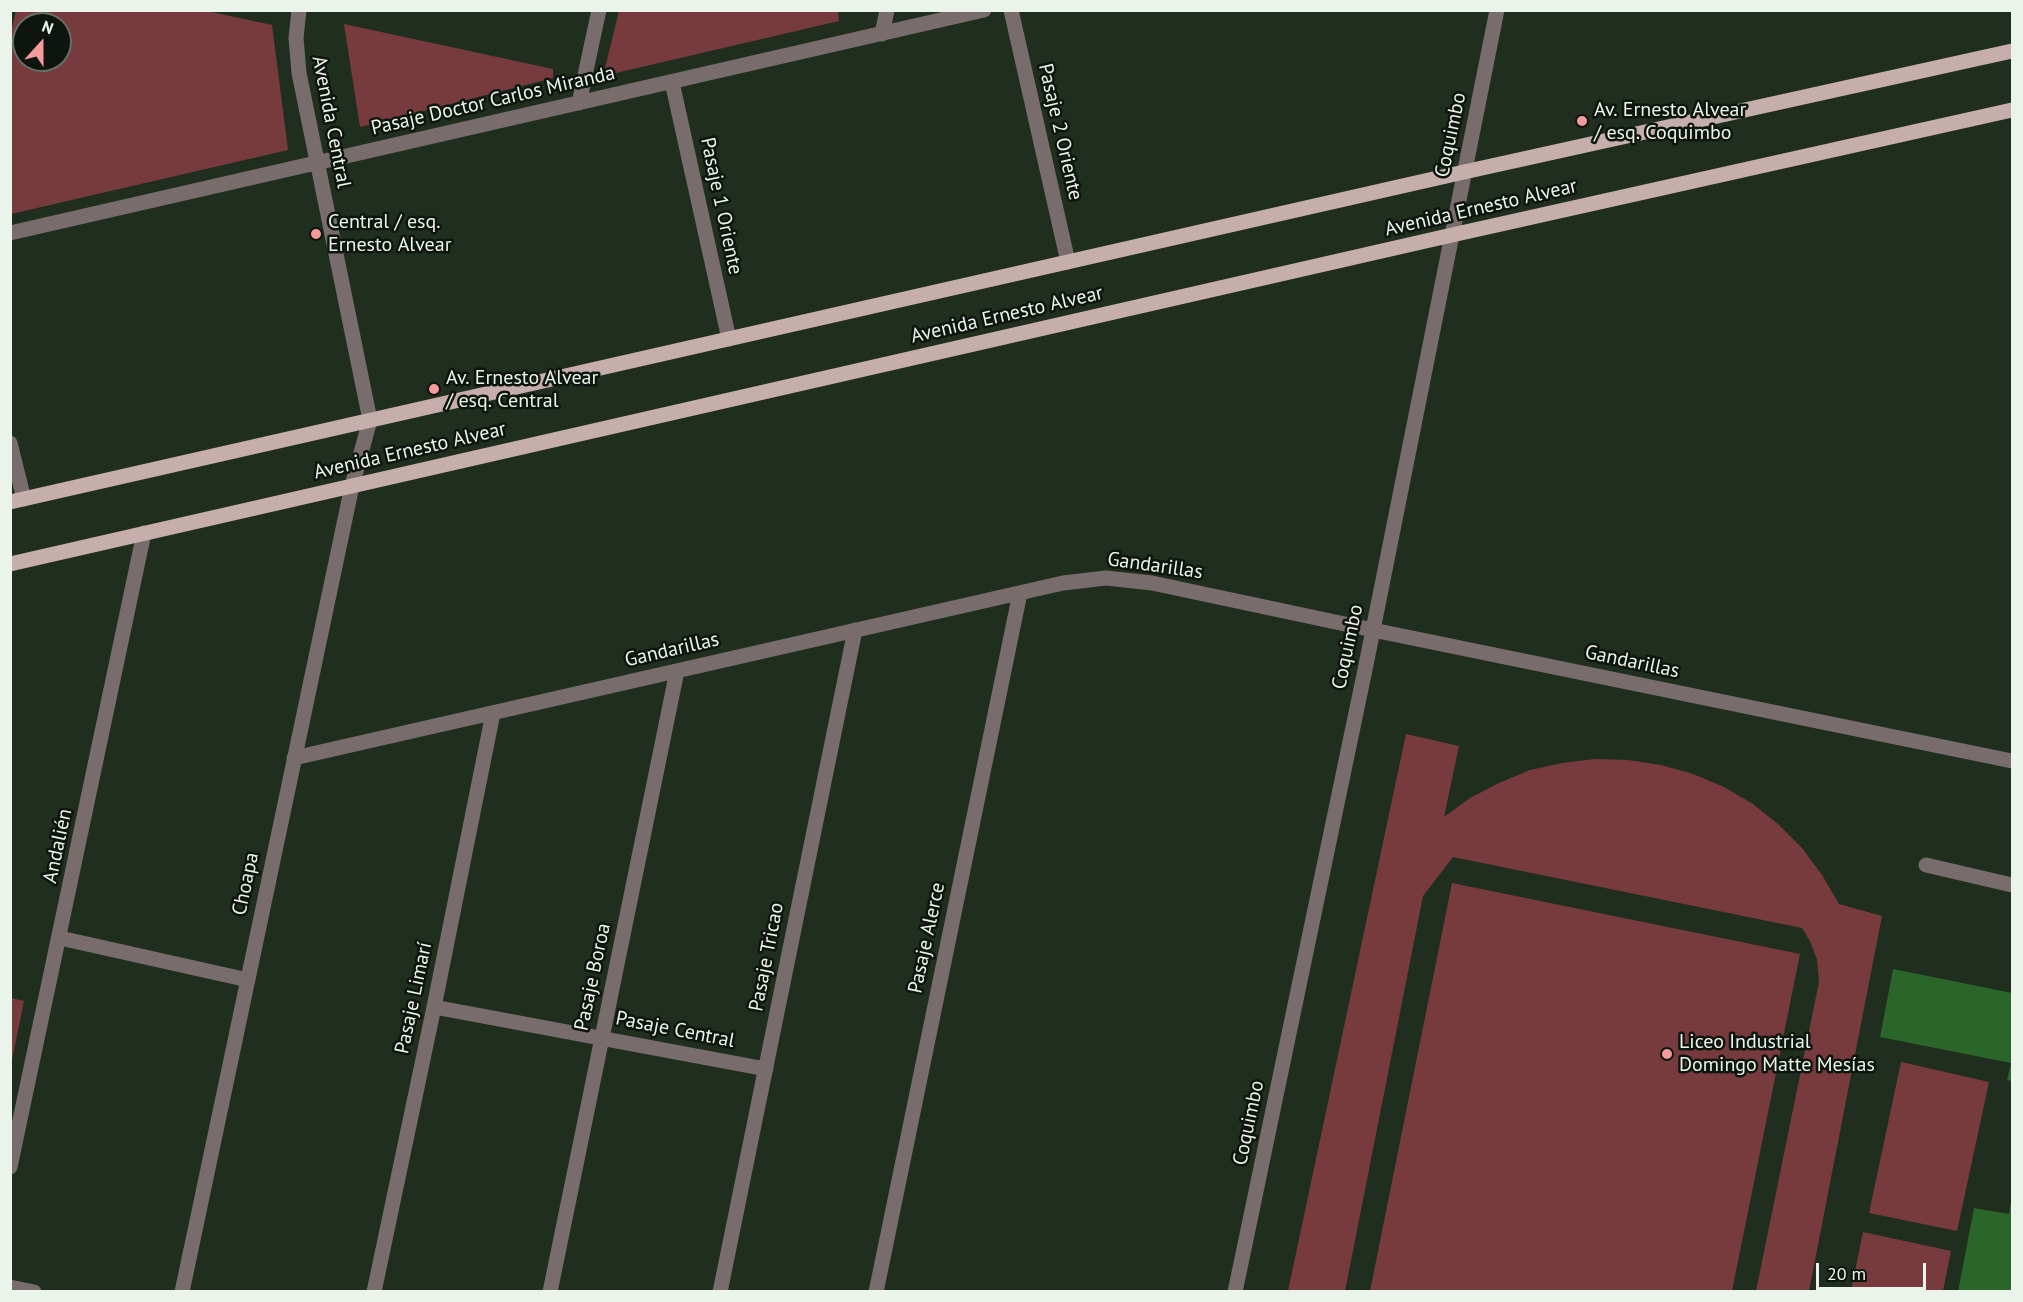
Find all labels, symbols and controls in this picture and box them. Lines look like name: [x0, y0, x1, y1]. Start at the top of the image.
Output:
north arrow: [12, 12, 72, 72]
text: N: [39, 16, 56, 38]
street label: Avenida Central: [306, 54, 356, 190]
street label: Pasaje Doctor Carlos Miranda: [369, 61, 617, 141]
street label: Pasaje 2 Oriente: [1033, 61, 1087, 203]
street label: Coquimbo: [1430, 90, 1472, 180]
place label: Av. Ernesto Alvear / esq. Coquimbo: [1594, 98, 1746, 145]
marker: Av. Ernesto Alvear / esq. Coquimbo: [1575, 114, 1589, 128]
street label: Pasaje 1 Oriente: [695, 135, 747, 277]
street label: Avenida Ernesto Alvear: [1383, 174, 1579, 242]
place label: Central / esq. Ernesto Alvear: [328, 210, 451, 257]
marker: Central / esq. Ernesto Alvear: [309, 227, 323, 241]
street label: Avenida Ernesto Alvear: [909, 281, 1105, 349]
place label: Av. Ernesto Alvear / esq. Central: [446, 366, 598, 413]
marker: Av. Ernesto Alvear / esq. Central: [427, 382, 441, 396]
street label: Avenida Ernesto Alvear: [312, 417, 508, 485]
street label: Gandarillas: [1106, 547, 1204, 585]
street label: Coquimbo: [1327, 602, 1369, 692]
street label: Gandarillas: [623, 628, 721, 672]
street label: Gandarillas: [1583, 640, 1681, 684]
street label: Andalién: [38, 807, 78, 885]
street label: Choapa: [228, 850, 264, 918]
street label: Pasaje Alerce: [904, 880, 950, 996]
street label: Pasaje Tricao: [745, 901, 789, 1013]
street label: Pasaje Boroa: [570, 921, 616, 1033]
street label: Pasaje Limarí: [390, 940, 438, 1056]
street label: Pasaje Central: [613, 1007, 737, 1053]
place label: Liceo Industrial Domingo Matte Mesías: [1679, 1030, 1875, 1077]
marker: Liceo Industrial Domingo Matte Mesías: [1660, 1047, 1674, 1061]
street label: Coquimbo: [1228, 1078, 1270, 1168]
scale bar: [1819, 1251, 1928, 1289]
text: 20 m: [1827, 1262, 1866, 1285]

